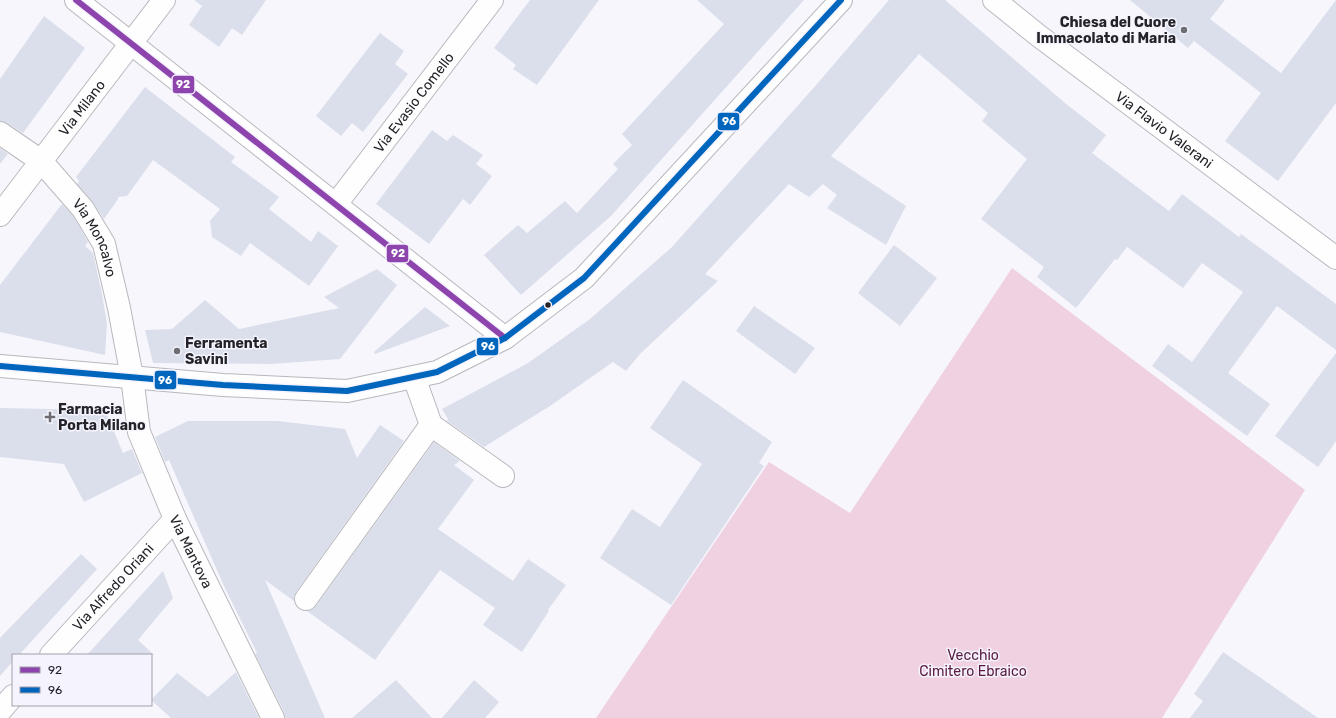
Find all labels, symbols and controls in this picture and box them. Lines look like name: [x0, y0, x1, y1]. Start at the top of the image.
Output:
place label: Chiesa del Cuore Immacolato di Maria: [1036, 14, 1176, 47]
marker: Chiesa del Cuore Immacolato di Maria: [1179, 25, 1189, 35]
street label: Via Evasio Comello: [370, 49, 458, 156]
line badge: 92: [172, 75, 195, 94]
street label: Via Milano: [56, 77, 109, 139]
text: 92: [176, 78, 190, 91]
street label: Via Flavio Valerani: [1112, 88, 1216, 172]
line badge: 96: [717, 112, 740, 131]
text: 96: [722, 115, 736, 128]
street label: Via Moncalvo: [69, 195, 119, 279]
line badge: 92: [386, 244, 409, 263]
text: 92: [391, 247, 405, 260]
unlabelled marker: [543, 300, 553, 310]
place label: Ferramenta Savini: [185, 335, 268, 368]
line badge: 96: [476, 337, 499, 356]
text: 96: [481, 340, 495, 353]
marker: Ferramenta Savini: [172, 346, 182, 356]
line badge: 96: [154, 370, 177, 390]
text: 96: [158, 374, 172, 387]
place label: Farmacia Porta Milano: [58, 401, 145, 434]
marker: Farmacia Porta Milano: [45, 412, 55, 422]
street label: Via Mantova: [165, 512, 216, 591]
street label: Via Alfredo Oriani: [69, 540, 157, 635]
park label: Vecchio Cimitero Ebraico: [919, 647, 1027, 680]
legend: [12, 654, 152, 706]
text: 92: [48, 663, 62, 677]
text: 96: [48, 683, 62, 697]

